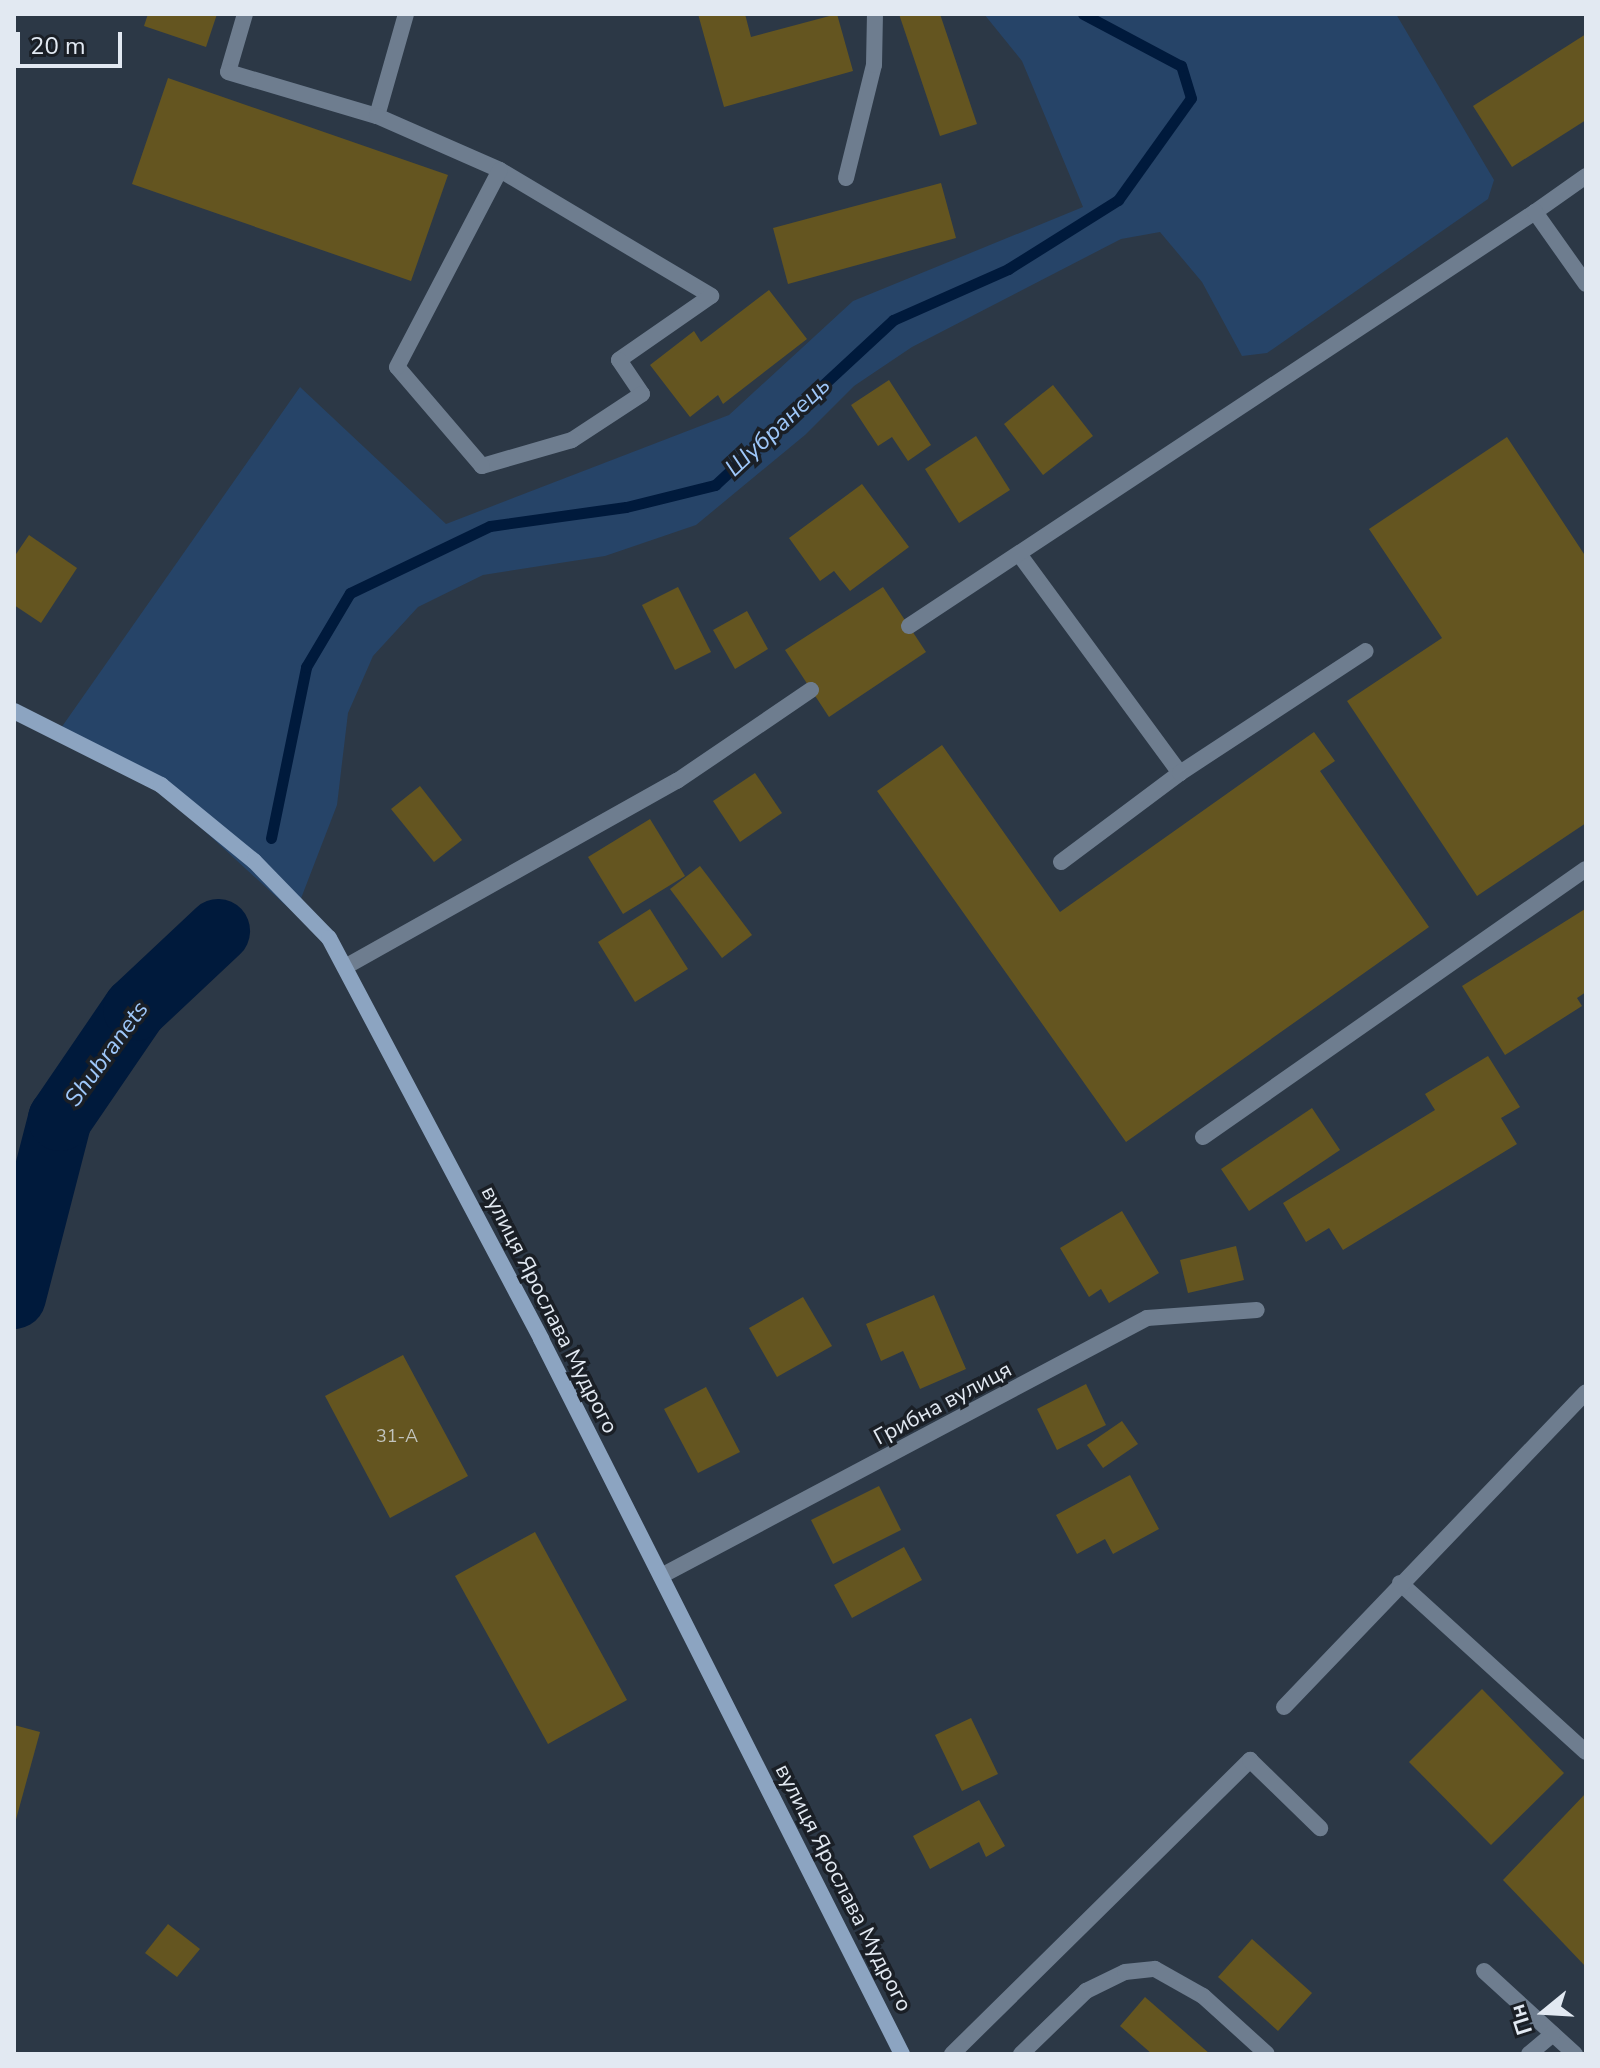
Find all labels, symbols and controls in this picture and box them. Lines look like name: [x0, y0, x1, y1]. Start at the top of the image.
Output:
scale bar: [20, 16, 126, 66]
text: 20 m: [30, 30, 86, 62]
water label: Шубранець: [720, 371, 836, 483]
water label: Shubranets: [59, 996, 155, 1112]
street label: вулиця Ярослава Мудрого: [475, 1182, 623, 1438]
street label: Грибна вулиця: [870, 1357, 1016, 1451]
house number: 31-А: [376, 1425, 418, 1447]
street label: вулиця Ярослава Мудрого: [769, 1760, 917, 2016]
north arrow: [1504, 1972, 1584, 2052]
text: Пн: [1502, 2000, 1540, 2038]

